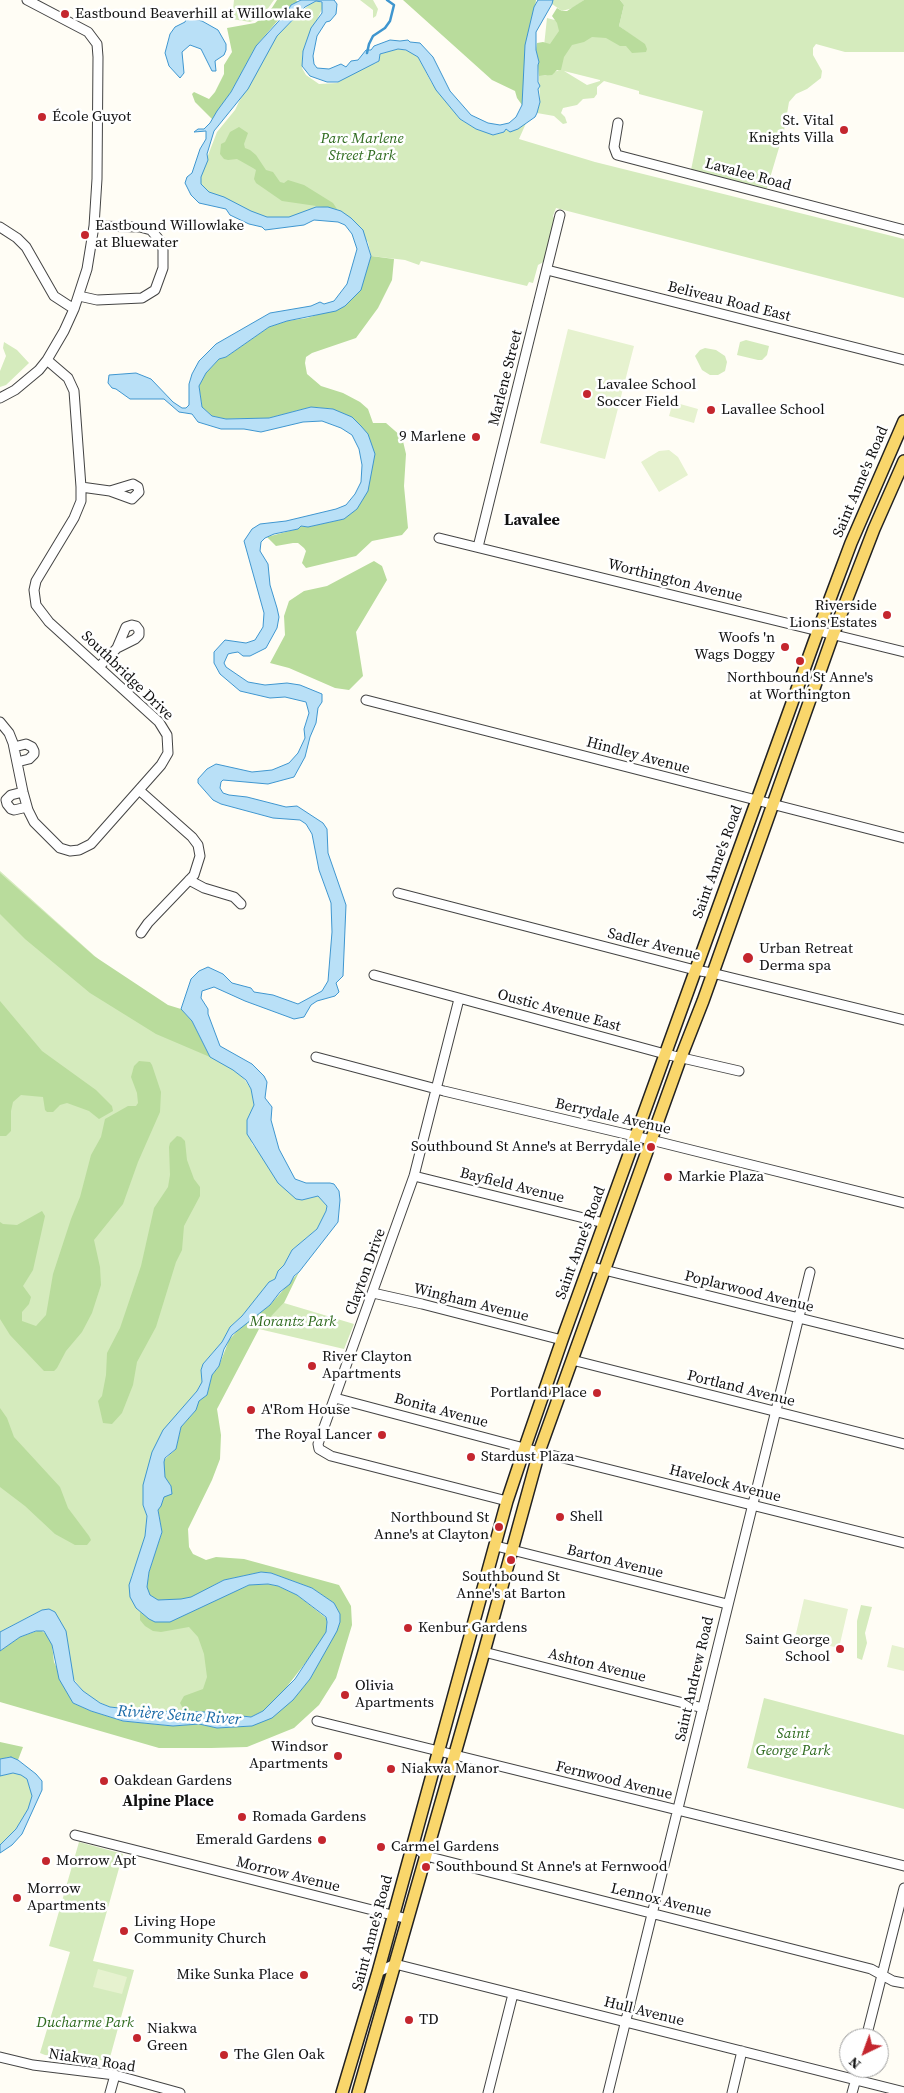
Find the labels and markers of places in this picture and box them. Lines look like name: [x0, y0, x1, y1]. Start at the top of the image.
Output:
place label: Eastbound Beaverhill at Willowlake: [75, 5, 311, 23]
marker: Eastbound Beaverhill at Willowlake: [59, 8, 71, 20]
place label: École Guyot: [52, 108, 131, 126]
marker: École Guyot: [36, 111, 48, 123]
place label: St. Vital Knights Villa: [748, 112, 834, 147]
marker: St. Vital Knights Villa: [838, 124, 850, 136]
place label: Eastbound Willowlake at Bluewater: [95, 217, 244, 252]
marker: Eastbound Willowlake at Bluewater: [79, 229, 91, 241]
place label: Lavalee School Soccer Field: [597, 376, 696, 411]
marker: Lavalee School Soccer Field: [581, 388, 593, 400]
place label: Lavallee School: [721, 401, 825, 419]
marker: Lavallee School: [705, 404, 717, 416]
place label: 9 Marlene: [399, 428, 466, 446]
marker: 9 Marlene: [470, 431, 482, 443]
place label: Riverside Lions Estates: [789, 597, 877, 632]
marker: Riverside Lions Estates: [881, 609, 893, 621]
place label: Woofs 'n Wags Doggy: [694, 629, 775, 664]
marker: Woofs 'n Wags Doggy: [779, 641, 791, 653]
marker: Northbound St Anne's at Worthington: [794, 655, 806, 667]
place label: Northbound St Anne's at Worthington: [727, 669, 873, 704]
place label: Urban Retreat Derma spa: [759, 940, 853, 975]
marker: Urban Retreat Derma spa: [741, 951, 755, 965]
place label: Southbound St Anne's at Berrydale: [411, 1138, 641, 1156]
marker: Southbound St Anne's at Berrydale: [645, 1141, 657, 1153]
place label: Markie Plaza: [678, 1168, 764, 1186]
marker: Markie Plaza: [662, 1171, 674, 1183]
place label: River Clayton Apartments: [322, 1348, 412, 1383]
marker: River Clayton Apartments: [306, 1360, 318, 1372]
place label: Portland Place: [490, 1384, 587, 1402]
marker: Portland Place: [591, 1387, 603, 1399]
place label: A'Rom House: [261, 1401, 350, 1419]
marker: A'Rom House: [245, 1404, 257, 1416]
place label: The Royal Lancer: [255, 1426, 372, 1444]
marker: The Royal Lancer: [376, 1429, 388, 1441]
place label: Stardust Plaza: [481, 1448, 574, 1466]
marker: Stardust Plaza: [465, 1451, 477, 1463]
place label: Shell: [570, 1508, 603, 1526]
place label: Northbound St Anne's at Clayton: [374, 1509, 489, 1544]
marker: Shell: [554, 1511, 566, 1523]
marker: Northbound St Anne's at Clayton: [493, 1521, 505, 1533]
marker: Southbound St Anne's at Barton: [505, 1554, 517, 1566]
place label: Southbound St Anne's at Barton: [456, 1568, 566, 1603]
place label: Kenbur Gardens: [418, 1619, 527, 1637]
marker: Kenbur Gardens: [402, 1622, 414, 1634]
place label: Saint George School: [745, 1631, 830, 1666]
marker: Saint George School: [834, 1643, 846, 1655]
place label: Olivia Apartments: [355, 1677, 434, 1712]
marker: Olivia Apartments: [339, 1689, 351, 1701]
place label: Windsor Apartments: [249, 1738, 328, 1773]
marker: Windsor Apartments: [332, 1750, 344, 1762]
place label: Niakwa Manor: [401, 1760, 499, 1778]
marker: Niakwa Manor: [385, 1763, 397, 1775]
place label: Oakdean Gardens: [114, 1772, 232, 1790]
marker: Oakdean Gardens: [98, 1775, 110, 1787]
place label: Romada Gardens: [252, 1808, 366, 1826]
marker: Romada Gardens: [236, 1811, 248, 1823]
place label: Emerald Gardens: [196, 1831, 312, 1849]
marker: Emerald Gardens: [316, 1834, 328, 1846]
place label: Carmel Gardens: [391, 1838, 499, 1856]
marker: Carmel Gardens: [375, 1841, 387, 1853]
place label: Morrow Apt: [56, 1852, 136, 1870]
marker: Morrow Apt: [40, 1855, 52, 1867]
place label: Southbound St Anne's at Fernwood: [436, 1858, 667, 1876]
marker: Southbound St Anne's at Fernwood: [420, 1861, 432, 1873]
place label: Morrow Apartments: [27, 1880, 106, 1915]
marker: Morrow Apartments: [11, 1892, 23, 1904]
place label: Living Hope Community Church: [134, 1913, 267, 1948]
marker: Living Hope Community Church: [118, 1925, 130, 1937]
place label: Mike Sunka Place: [176, 1966, 294, 1984]
marker: Mike Sunka Place: [298, 1969, 310, 1981]
place label: TD: [419, 2011, 439, 2029]
marker: TD: [403, 2014, 415, 2026]
place label: Niakwa Green: [147, 2020, 197, 2055]
marker: Niakwa Green: [131, 2032, 143, 2044]
place label: The Glen Oak: [234, 2046, 325, 2064]
marker: The Glen Oak: [218, 2049, 230, 2061]

